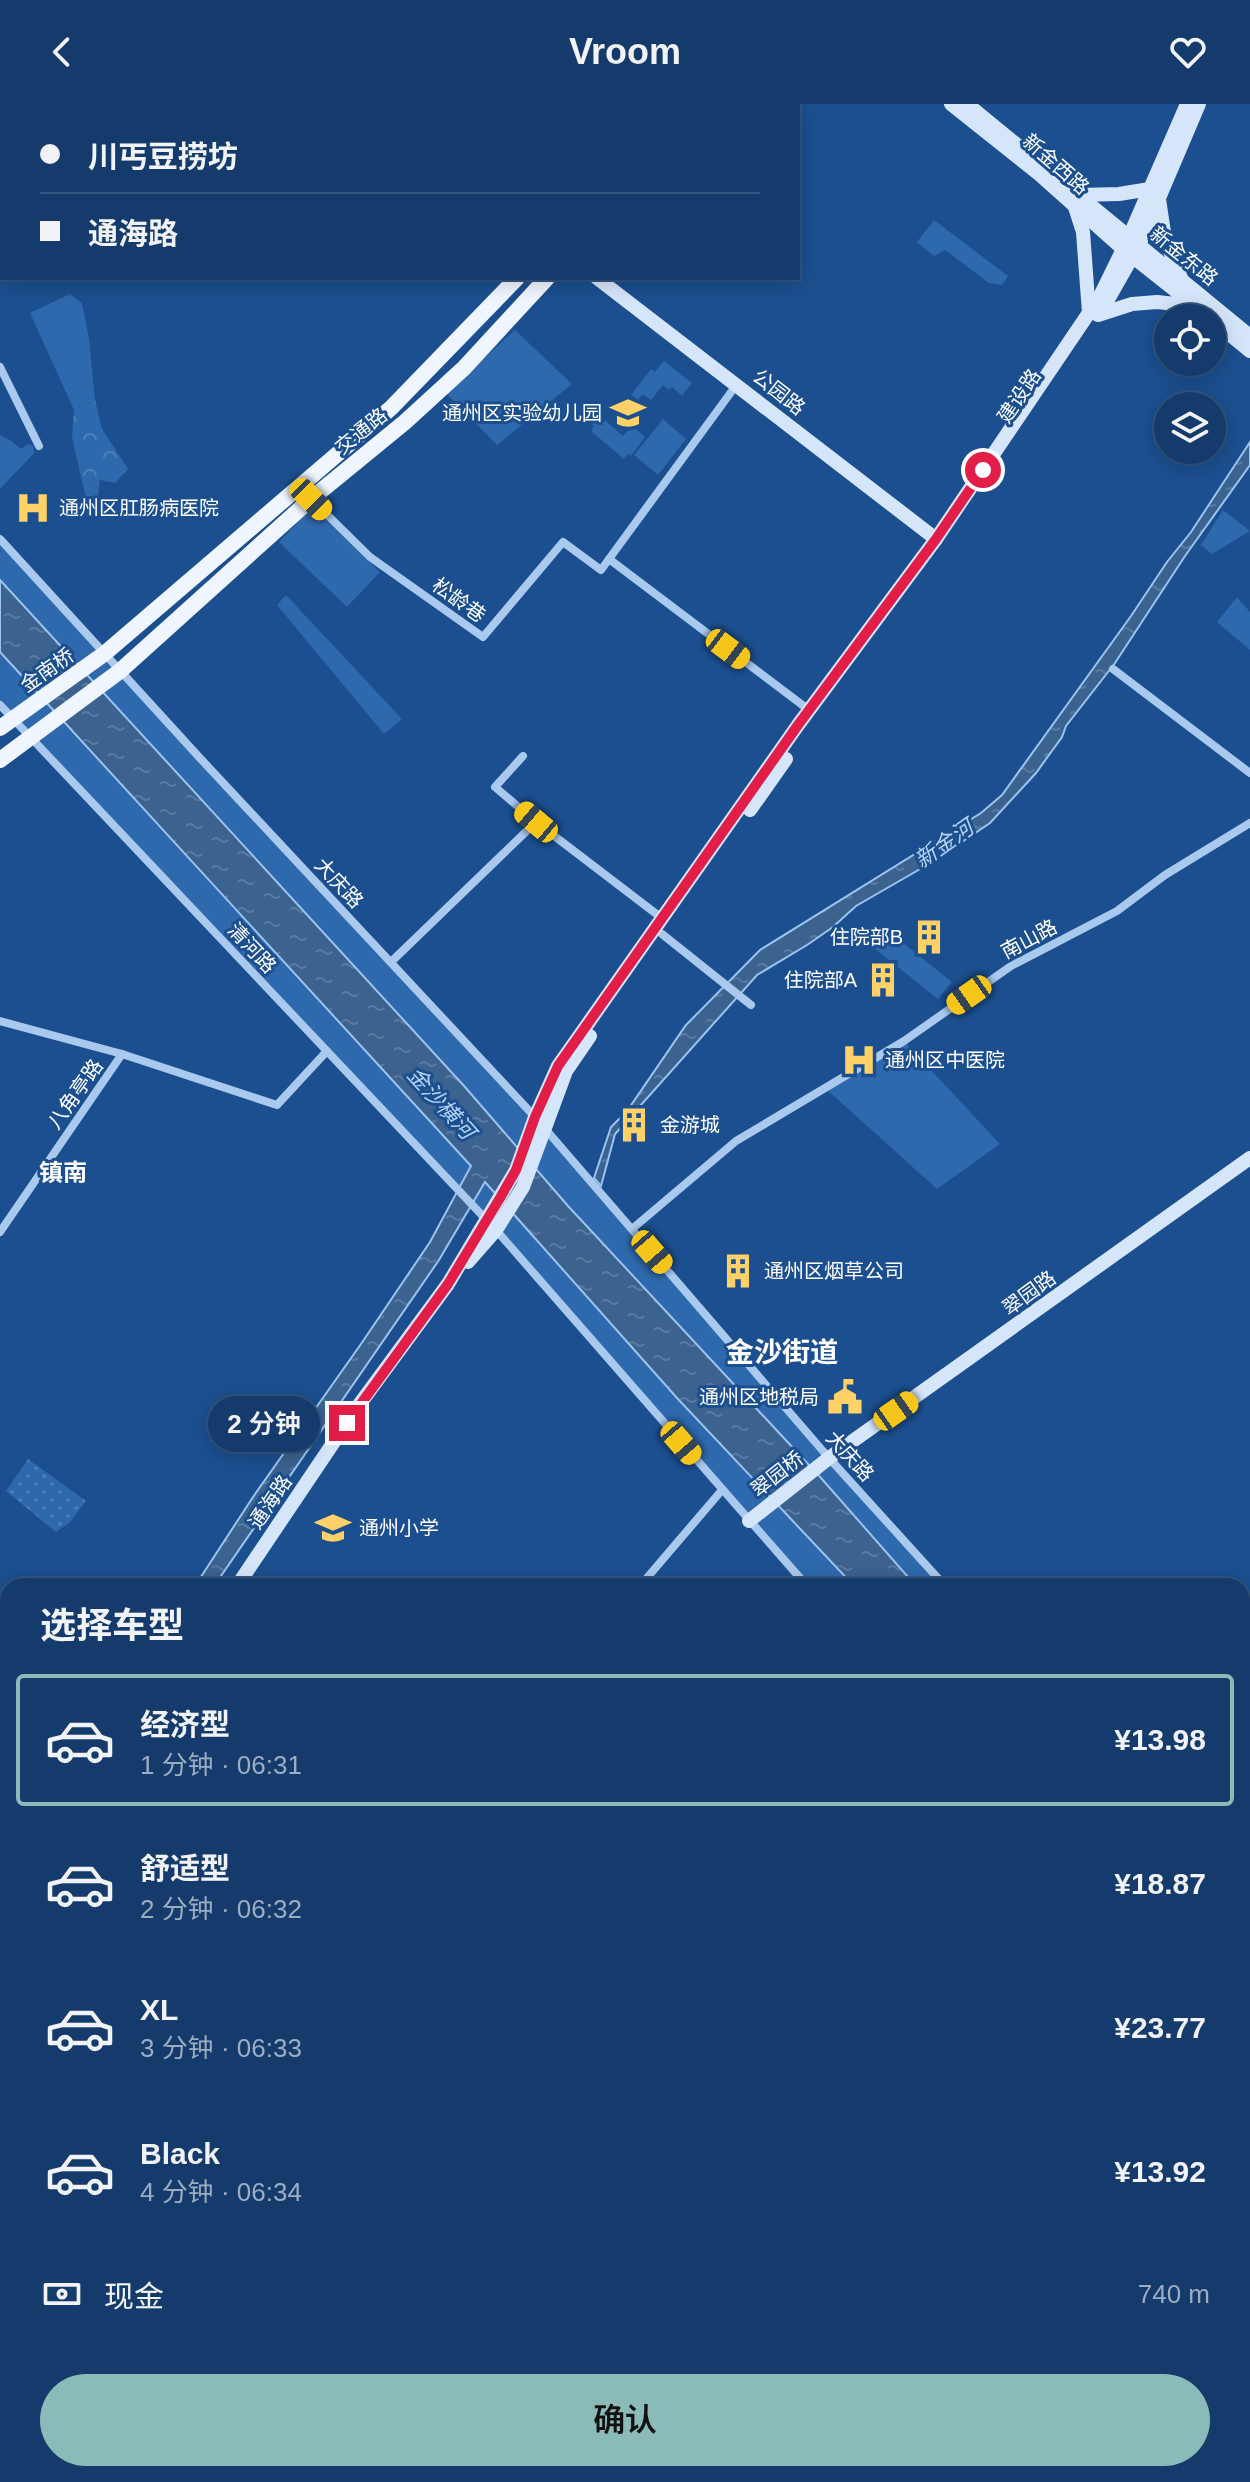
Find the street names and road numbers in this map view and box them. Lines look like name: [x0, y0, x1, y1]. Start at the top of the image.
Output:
street label: 新金西路: [1019, 129, 1093, 199]
street label: 新金东路: [1146, 222, 1222, 290]
street label: 公园路: [749, 365, 809, 419]
street label: 建设路: [993, 365, 1045, 427]
street label: 交通路: [331, 404, 391, 458]
street label: 松龄巷: [428, 573, 490, 627]
street label: 金南桥: [16, 644, 78, 696]
street label: 大庆路: [310, 854, 368, 912]
street label: 南山路: [997, 915, 1061, 963]
street label: 清河路: [223, 919, 281, 977]
street label: 八角亭路: [43, 1055, 107, 1133]
street label: 翠园路: [998, 1266, 1060, 1320]
street label: 大庆路: [822, 1426, 878, 1486]
street label: 翠园桥: [747, 1447, 807, 1501]
street label: 通海路: [244, 1471, 296, 1533]

